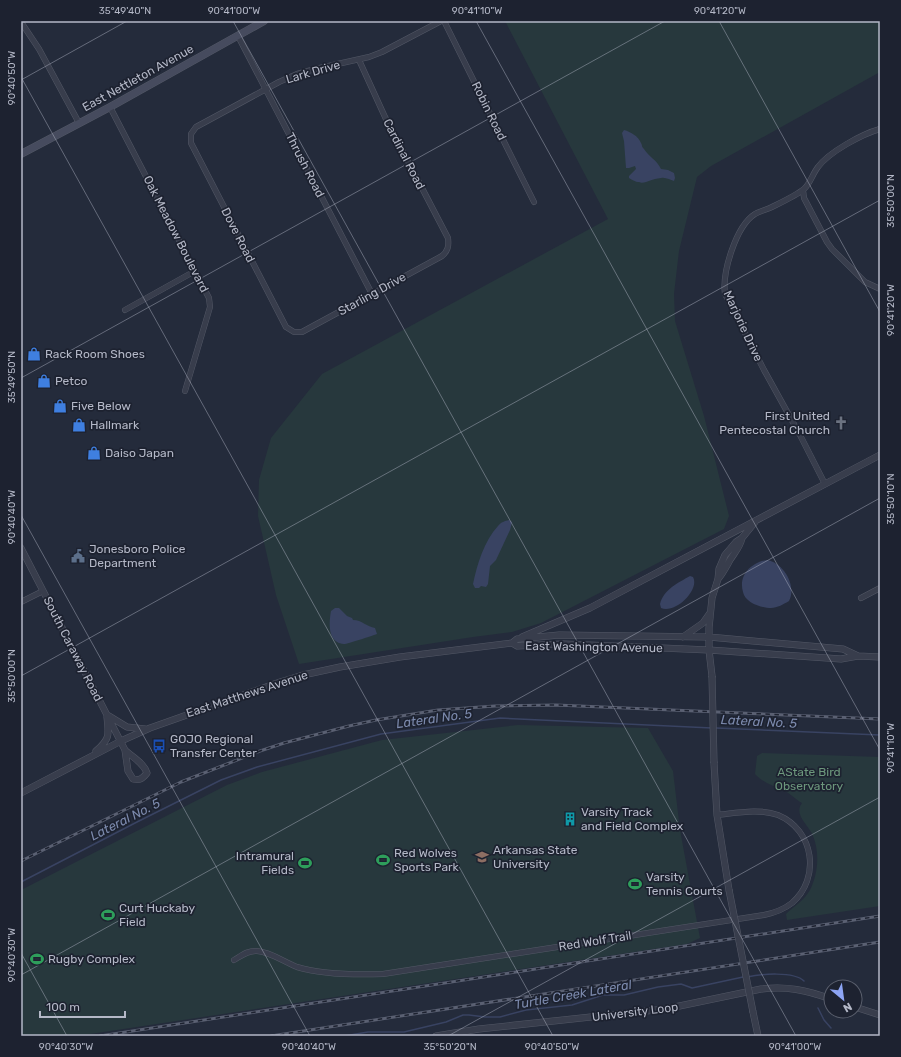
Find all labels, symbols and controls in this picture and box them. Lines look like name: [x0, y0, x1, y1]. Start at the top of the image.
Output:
text: 35°49'40"N: [99, 5, 151, 17]
text: 90°41'00"W: [208, 5, 260, 17]
text: 90°41'10"W: [452, 5, 502, 17]
text: 90°41'20"W: [694, 5, 746, 17]
street label: East Nettleton Avenue: [80, 41, 196, 114]
text: 90°40'50"W: [6, 51, 18, 105]
street label: Lark Drive: [284, 58, 342, 86]
street label: Robin Road: [469, 79, 509, 143]
street label: Cardinal Road: [380, 116, 428, 192]
street label: Thrush Road: [283, 130, 327, 200]
street label: Oak Meadow Boulevard: [140, 173, 212, 295]
text: 35°50'00"N: [885, 174, 897, 228]
street label: Dove Road: [218, 205, 258, 265]
street label: Starling Drive: [336, 269, 409, 318]
text: 90°41'20"W: [885, 284, 897, 336]
street label: Marjorie Drive: [720, 288, 766, 364]
shop icon: Rack Room Shoes: [26, 346, 42, 362]
place label: Rack Room Shoes: [45, 347, 145, 361]
text: 35°49'50"N: [6, 351, 18, 403]
shop icon: Petco: [36, 373, 52, 389]
place label: Petco: [55, 374, 88, 388]
shop icon: Five Below: [52, 398, 68, 414]
place label: Five Below: [71, 399, 131, 413]
place label: First United Pentecostal Church: [719, 409, 830, 437]
church icon: First United Pentecostal Church: [833, 415, 849, 431]
shop icon: Hallmark: [71, 417, 87, 433]
place label: Hallmark: [90, 418, 140, 432]
shop icon: Daiso Japan: [86, 445, 102, 461]
place label: Daiso Japan: [105, 446, 174, 460]
text: 35°50'10"N: [885, 473, 897, 525]
text: 90°40'40"W: [6, 490, 18, 544]
place label: Jonesboro Police Department: [89, 542, 186, 570]
public building icon: Jonesboro Police Department: [70, 548, 86, 564]
street label: South Caraway Road: [40, 594, 106, 704]
street label: East Washington Avenue: [525, 639, 663, 655]
text: 35°50'00"N: [6, 649, 18, 703]
street label: East Matthews Avenue: [184, 668, 310, 720]
water label: Lateral No. 5: [395, 706, 473, 731]
water label: Lateral No. 5: [720, 712, 798, 731]
text: 90°41'10"W: [885, 723, 897, 773]
place label: GOJO Regional Transfer Center: [170, 732, 257, 760]
bus stop icon: GOJO Regional Transfer Center: [151, 738, 167, 754]
park label: AState Bird Observatory: [775, 765, 844, 793]
water label: Lateral No. 5: [88, 795, 163, 844]
place label: Varsity Track and Field Complex: [581, 805, 684, 833]
building icon: Varsity Track and Field Complex: [562, 811, 578, 827]
place label: Arkansas State University: [493, 843, 578, 871]
place label: Red Wolves Sports Park: [394, 846, 460, 874]
place label: Intramural Fields: [236, 849, 294, 877]
school or university icon: Arkansas State University: [474, 849, 490, 865]
sports icon: Red Wolves Sports Park: [375, 852, 391, 868]
sports icon: Intramural Fields: [297, 855, 313, 871]
place label: Varsity Tennis Courts: [646, 870, 723, 898]
sports icon: Varsity Tennis Courts: [627, 876, 643, 892]
place label: Curt Huckaby Field: [119, 901, 195, 929]
sports icon: Curt Huckaby Field: [100, 907, 116, 923]
text: 90°40'30"W: [6, 928, 18, 982]
street label: Red Wolf Trail: [558, 928, 632, 954]
sports icon: Rugby Complex: [29, 951, 45, 967]
place label: Rugby Complex: [48, 952, 136, 966]
water label: Turtle Creek Lateral: [513, 977, 634, 1012]
north arrow: [823, 979, 863, 1019]
scale bar: [40, 993, 125, 1019]
text: 100 m: [46, 1000, 80, 1014]
street label: University Loop: [591, 1000, 679, 1024]
text: N: [841, 1000, 854, 1015]
text: 90°40'30"W: [39, 1041, 93, 1053]
text: 90°40'40"W: [282, 1041, 336, 1053]
text: 35°50'20"N: [423, 1041, 477, 1053]
text: 90°40'50"W: [525, 1041, 579, 1053]
text: 90°41'00"W: [769, 1041, 821, 1053]

